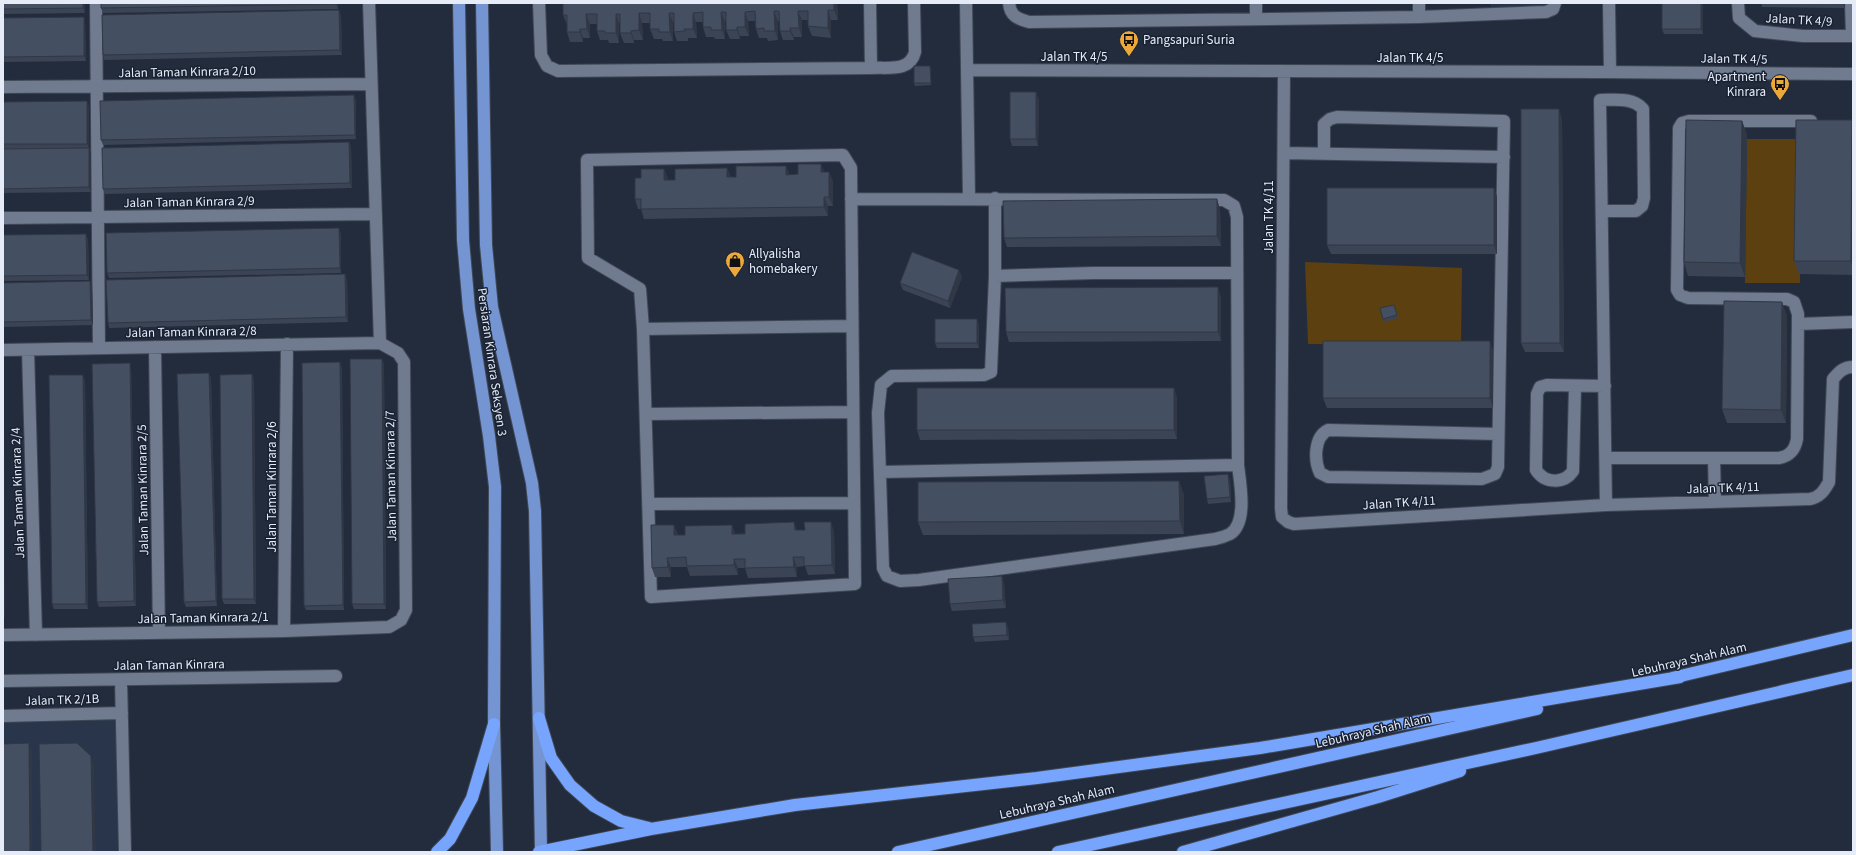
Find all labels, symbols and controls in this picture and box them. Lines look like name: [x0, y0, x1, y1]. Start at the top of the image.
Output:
street label: Jalan TK 4/9: [1765, 9, 1833, 31]
bus stop icon: Pangsapuri Suria: [1118, 29, 1140, 57]
place label: Pangsapuri Suria: [1143, 31, 1235, 49]
street label: Jalan TK 4/5: [1041, 48, 1107, 66]
street label: Jalan TK 4/5: [1377, 49, 1443, 67]
street label: Jalan TK 4/5: [1700, 49, 1768, 69]
street label: Jalan Taman Kinrara 2/10: [118, 62, 256, 82]
place label: Apartment Kinrara: [1708, 68, 1767, 101]
bus stop icon: Apartment Kinrara: [1769, 73, 1791, 101]
street label: Jalan TK 4/11: [1260, 180, 1278, 254]
street label: Jalan Taman Kinrara 2/9: [123, 192, 255, 212]
place label: Allyalisha homebakery: [749, 245, 817, 278]
shop icon: Allyalisha homebakery: [724, 250, 746, 278]
street label: Persiaran Kinrara Seksyen 3: [473, 287, 511, 437]
street label: Jalan Taman Kinrara 2/8: [125, 322, 257, 342]
street label: Jalan Taman Kinrara 2/7: [381, 410, 401, 542]
street label: Jalan Taman Kinrara 2/6: [263, 421, 281, 553]
street label: Jalan Taman Kinrara 2/5: [133, 424, 153, 556]
street label: Jalan Taman Kinrara 2/4: [7, 426, 29, 559]
street label: Jalan TK 4/11: [1686, 478, 1760, 498]
street label: Jalan TK 4/11: [1362, 491, 1436, 515]
street label: Jalan Taman Kinrara 2/1: [137, 608, 269, 628]
street label: Lebuhraya Shah Alam: [1630, 638, 1748, 682]
street label: Jalan Taman Kinrara: [113, 655, 225, 675]
street label: Jalan TK 2/1B: [24, 690, 100, 710]
street label: Lebuhraya Shah Alam: [1314, 709, 1432, 753]
street label: Lebuhraya Shah Alam: [998, 780, 1116, 824]

